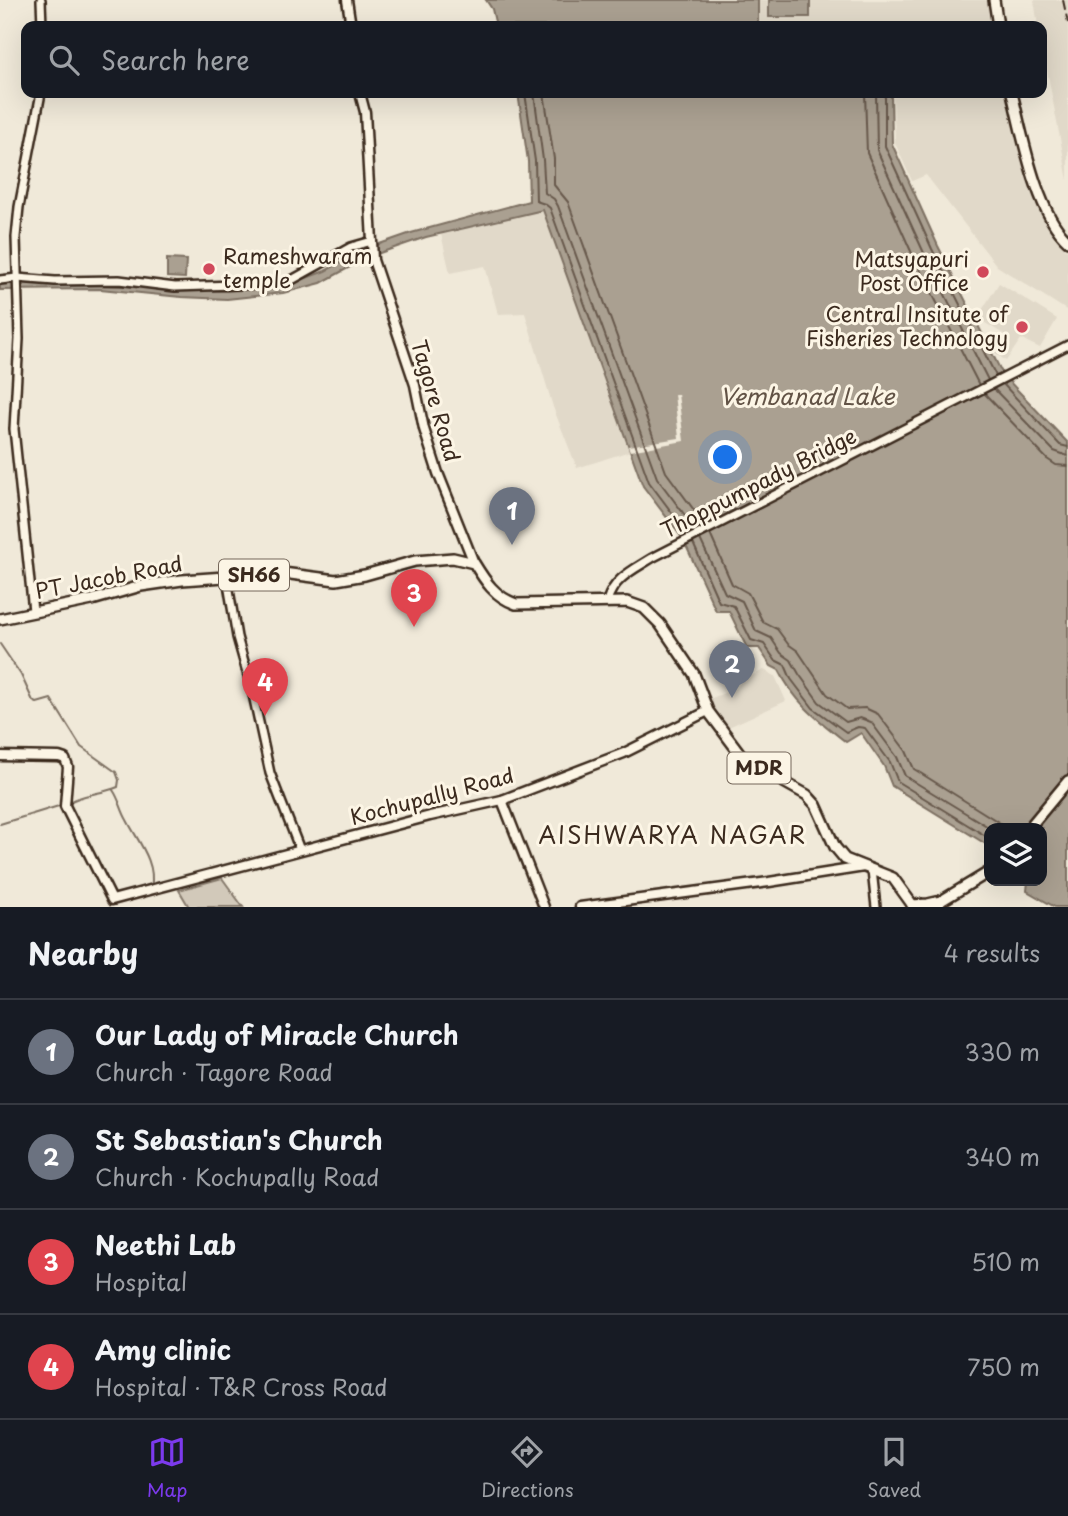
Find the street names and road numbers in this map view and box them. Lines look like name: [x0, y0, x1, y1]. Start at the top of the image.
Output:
street label: Tagore Road: [404, 336, 470, 465]
street label: Thoppumpady Bridge: [655, 419, 861, 545]
street label: PT Jacob Road: [32, 546, 185, 606]
road number: SH66: [219, 560, 289, 590]
road number: MDR: [728, 752, 790, 783]
street label: Kochupally Road: [346, 758, 517, 832]

